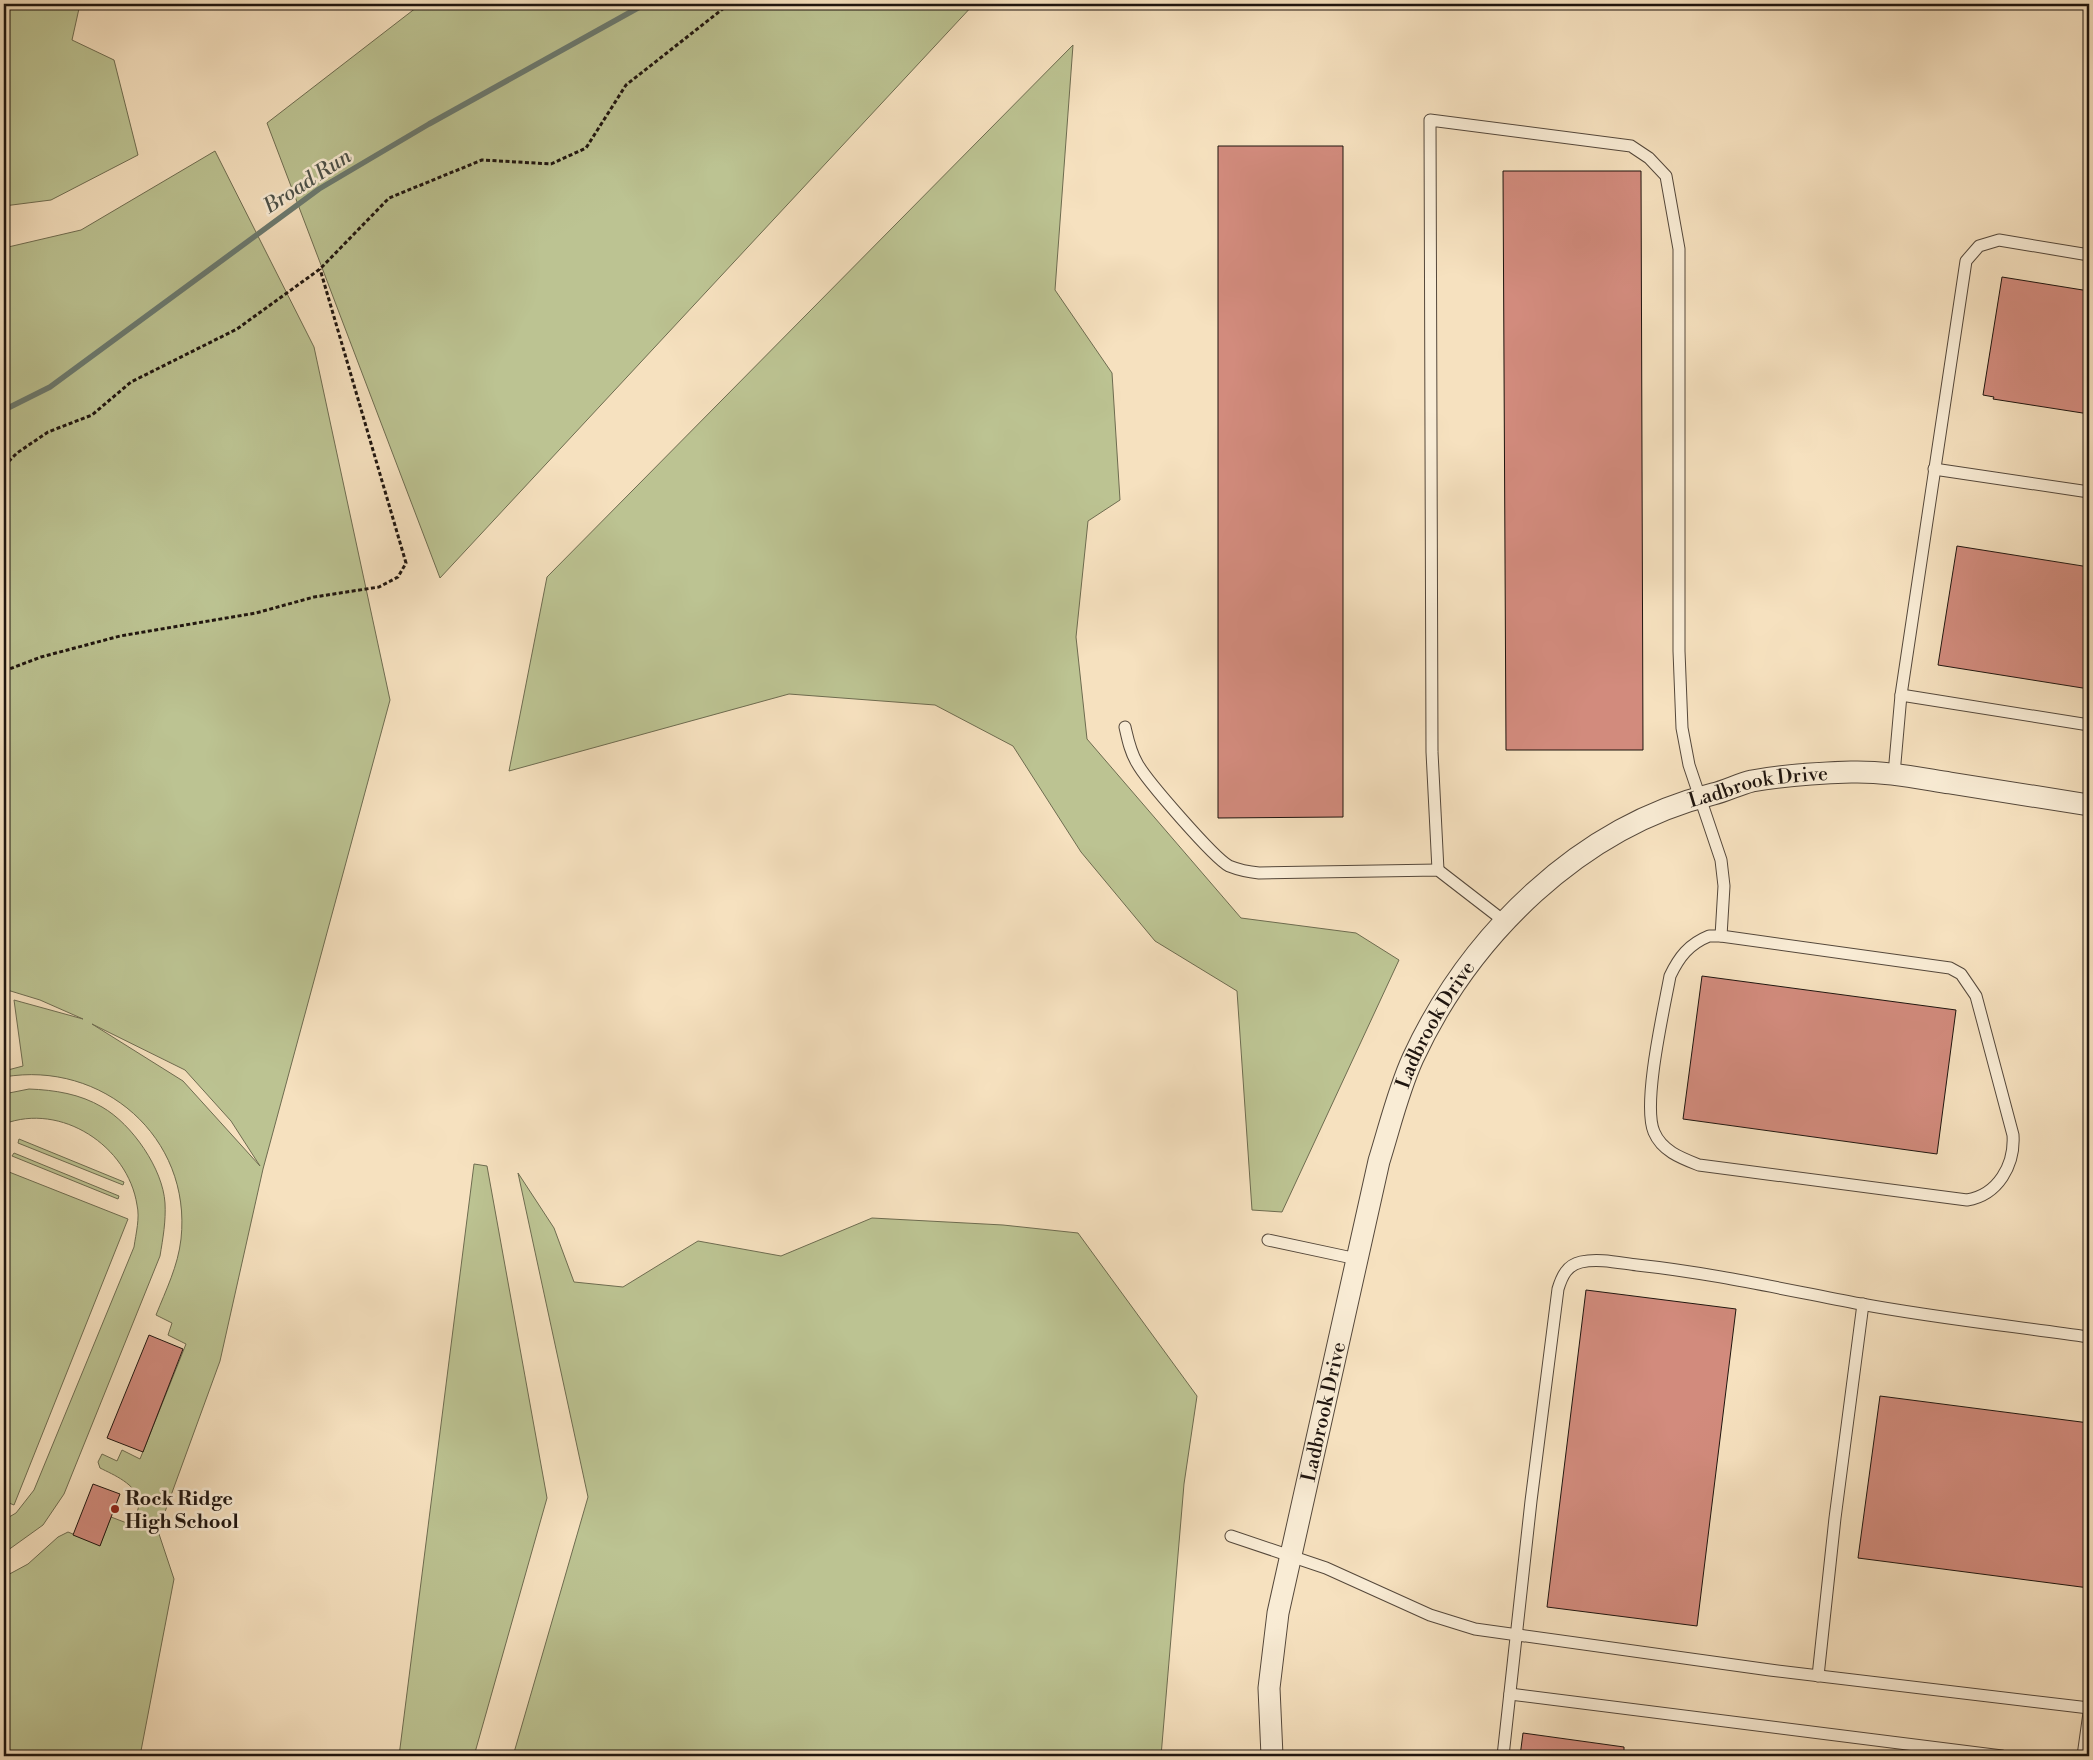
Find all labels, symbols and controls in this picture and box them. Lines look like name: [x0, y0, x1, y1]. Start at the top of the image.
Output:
water label: Broad Run: [258, 144, 357, 221]
street label: Ladbrook Drive: [1686, 762, 1829, 814]
street label: Ladbrook Drive: [1391, 956, 1481, 1092]
street label: Ladbrook Drive: [1297, 1340, 1352, 1484]
place label: Rock Ridge High School: [125, 1487, 239, 1535]
marker: Rock Ridge High School: [109, 1503, 121, 1515]

